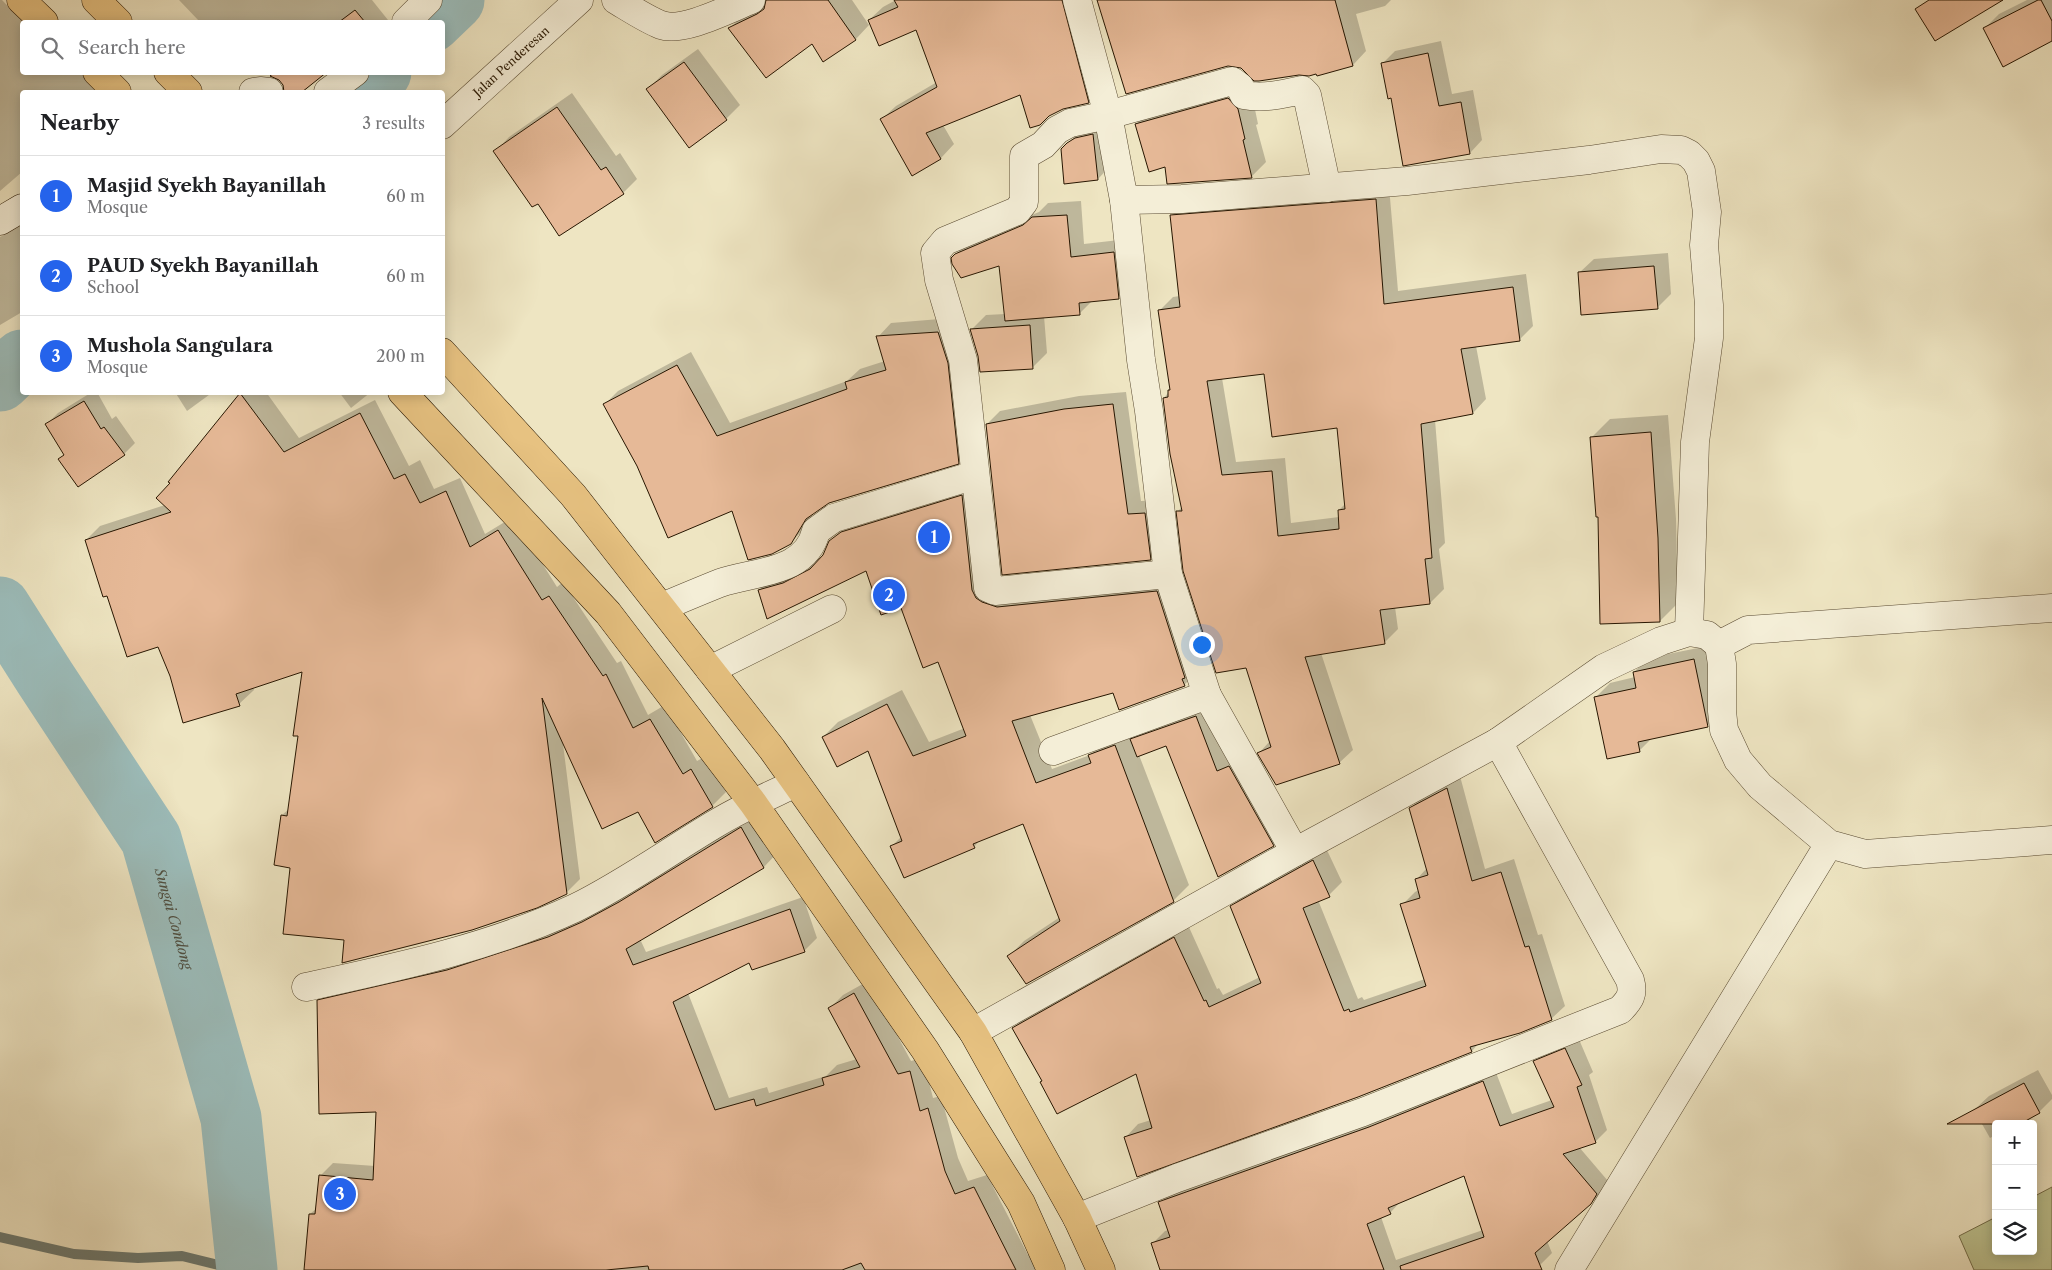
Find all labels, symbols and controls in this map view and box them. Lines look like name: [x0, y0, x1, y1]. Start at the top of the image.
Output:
search box: [20, 20, 445, 75]
street label: Jalan Penderesan: [468, 22, 553, 101]
icon: search: [38, 34, 66, 62]
text: Search here: [78, 36, 186, 59]
text: Nearby: [40, 110, 119, 135]
text: 3 results: [362, 113, 425, 133]
text: Masjid Syekh Bayanillah: [87, 174, 326, 197]
text: 1: [52, 186, 60, 206]
text: 60 m: [386, 186, 425, 206]
text: Mosque: [87, 197, 148, 217]
text: PAUD Syekh Bayanillah: [87, 254, 319, 277]
text: 2: [51, 266, 61, 286]
text: 60 m: [386, 266, 425, 286]
text: School: [87, 277, 139, 297]
text: Mushola Sangulara: [87, 334, 273, 357]
text: 3: [51, 346, 61, 366]
text: 200 m: [376, 346, 425, 366]
text: Mosque: [87, 357, 148, 377]
pin: 1: [918, 518, 950, 556]
pin: 2: [873, 576, 905, 614]
your location: [1189, 632, 1215, 658]
water label: Sungai Condong: [151, 865, 198, 974]
map controls: [1992, 1120, 2037, 1255]
button: +: [1992, 1120, 2037, 1165]
button: −: [1992, 1165, 2037, 1210]
pin: 3: [324, 1175, 356, 1213]
button: layers: [1992, 1210, 2037, 1255]

